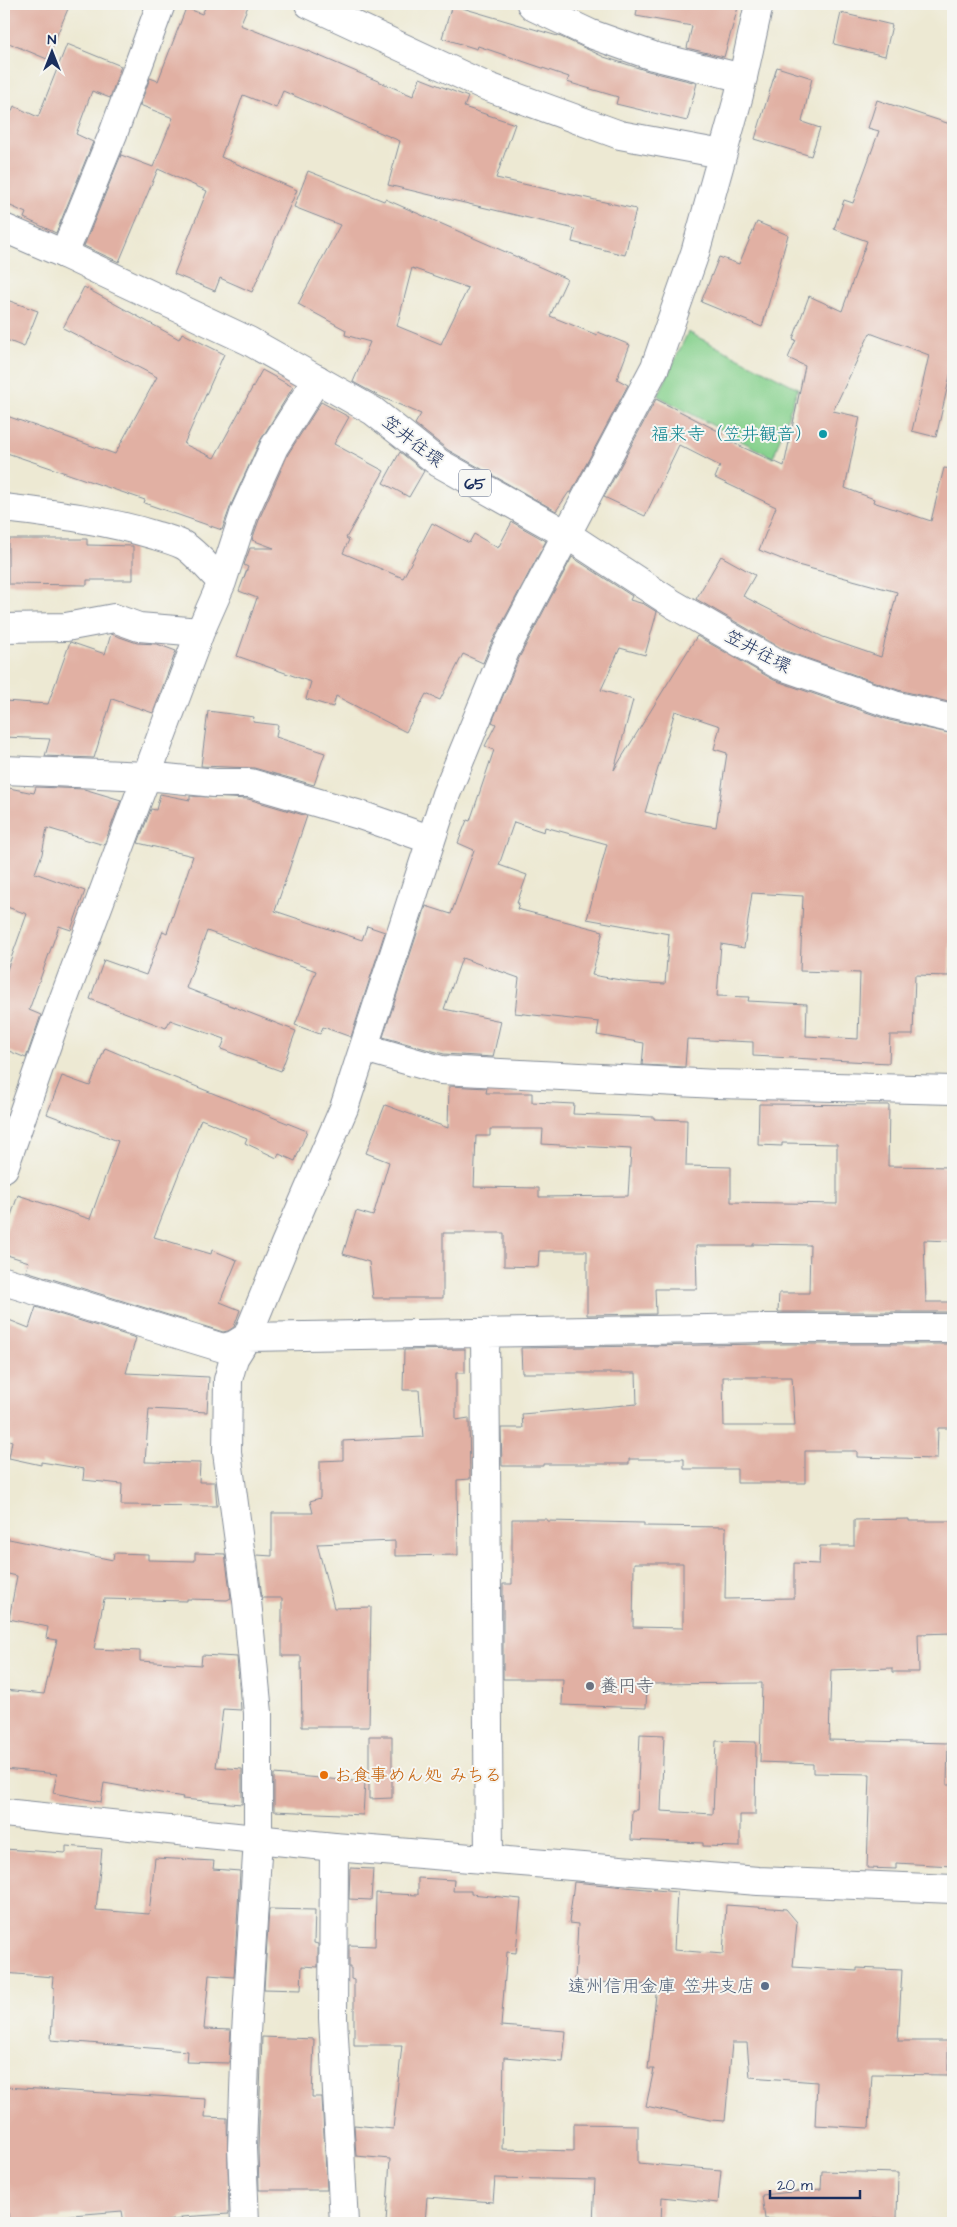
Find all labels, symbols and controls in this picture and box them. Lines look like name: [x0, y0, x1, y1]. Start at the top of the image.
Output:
north arrow: [28, 28, 78, 78]
text: N: [48, 30, 57, 50]
street label: 笠井往環: [377, 409, 449, 473]
place label: 福来寺（笠井観音）: [651, 422, 813, 447]
marker: 福来寺（笠井観音）: [817, 428, 829, 440]
road number: 65: [459, 469, 491, 496]
street label: 笠井往環: [720, 624, 795, 679]
place label: 養円寺: [600, 1674, 654, 1699]
marker: 養円寺: [584, 1680, 596, 1692]
place label: お食事めん処 みちる: [334, 1763, 503, 1788]
marker: お食事めん処 みちる: [318, 1769, 330, 1781]
place label: 遠州信用金庫 笠井支店: [568, 1974, 755, 1999]
marker: 遠州信用金庫 笠井支店: [759, 1980, 771, 1992]
scale bar: [770, 2167, 860, 2199]
text: 20 m: [777, 2175, 813, 2196]

